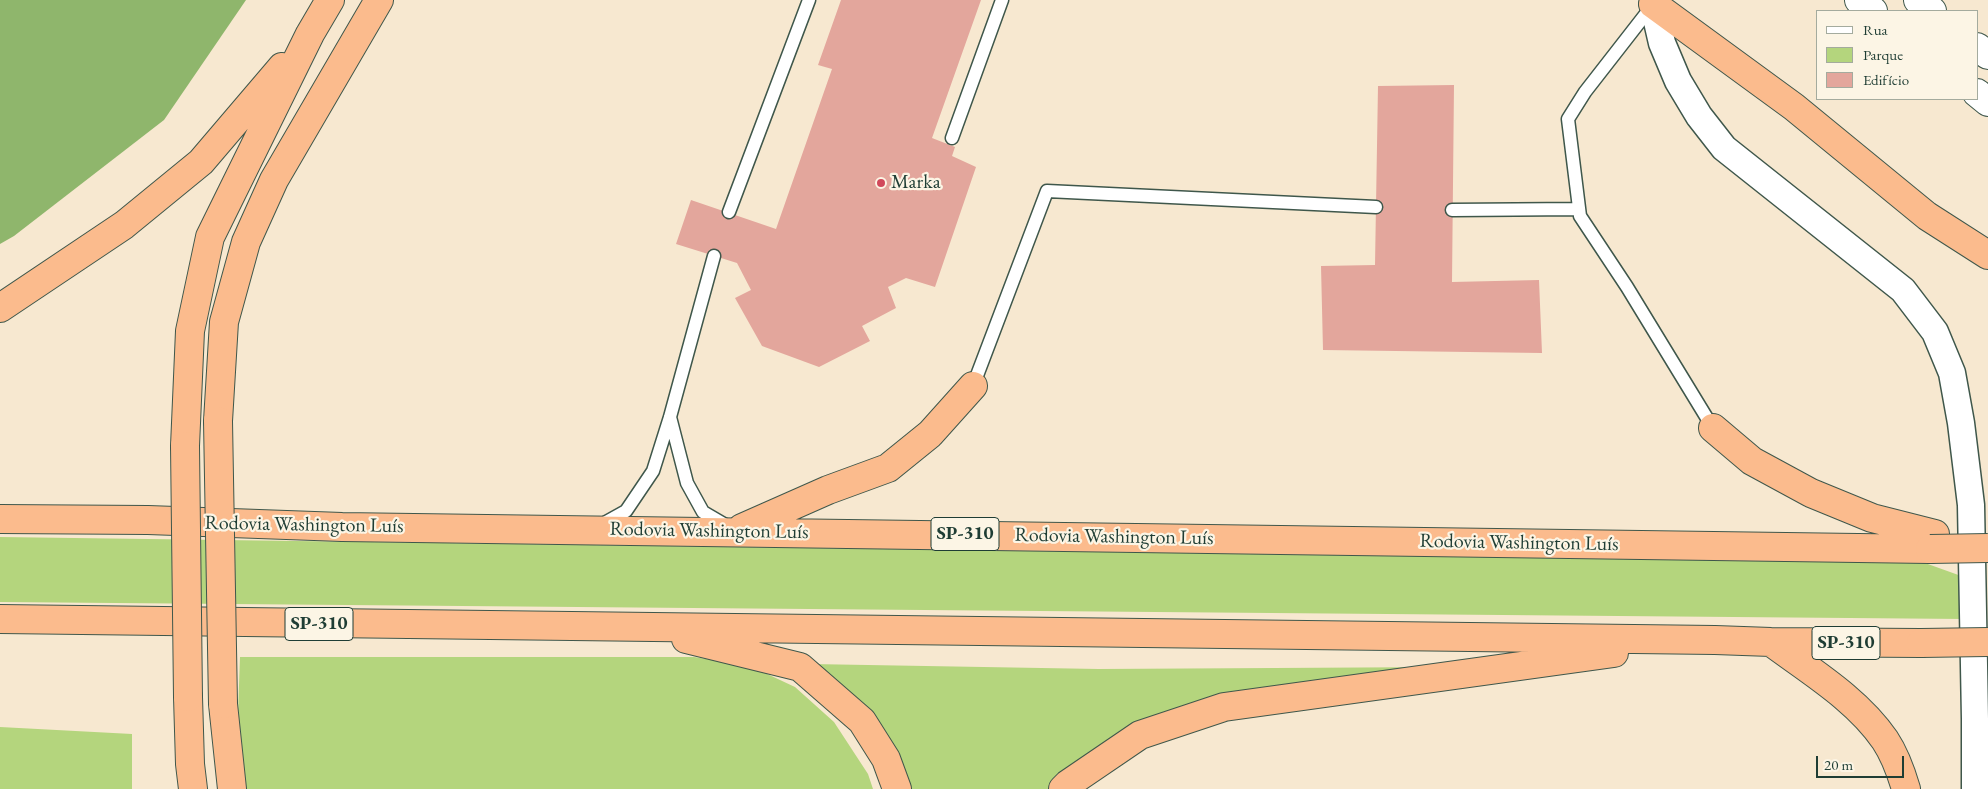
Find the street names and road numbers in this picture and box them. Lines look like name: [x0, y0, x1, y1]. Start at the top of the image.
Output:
street label: Rodovia Washington Luís: [204, 511, 404, 539]
street label: Rodovia Washington Luís: [609, 517, 809, 545]
road number: SP-310: [931, 518, 999, 550]
street label: Rodovia Washington Luís: [1014, 523, 1214, 551]
street label: Rodovia Washington Luís: [1419, 529, 1619, 557]
road number: SP-310: [285, 608, 353, 640]
road number: SP-310: [1812, 626, 1880, 660]

